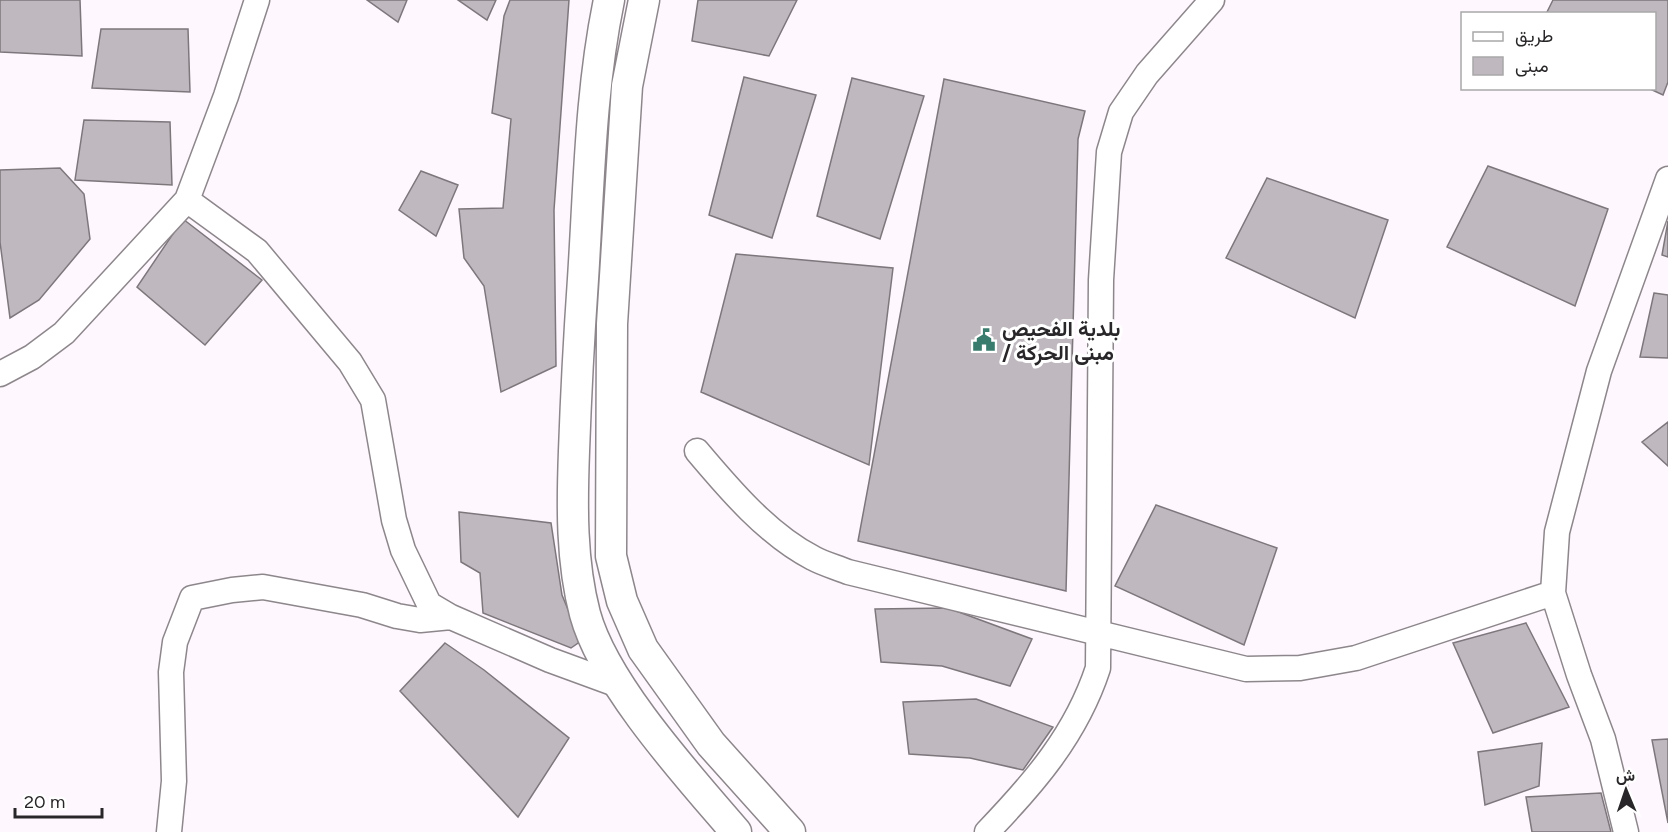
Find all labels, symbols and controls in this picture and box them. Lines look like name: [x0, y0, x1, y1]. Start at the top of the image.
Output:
legend: [1461, 12, 1656, 90]
text: طريق: [1515, 25, 1553, 47]
text: مبنى: [1515, 55, 1549, 77]
place label: بلدية الفحيص / مبنى الحركة: [1002, 316, 1120, 366]
public building icon: بلدية الفحيص / مبنى الحركة: [971, 327, 997, 353]
north arrow: [1596, 760, 1656, 820]
text: ش: [1616, 766, 1635, 785]
scale bar: [15, 781, 102, 819]
text: 20 m: [24, 791, 65, 813]

